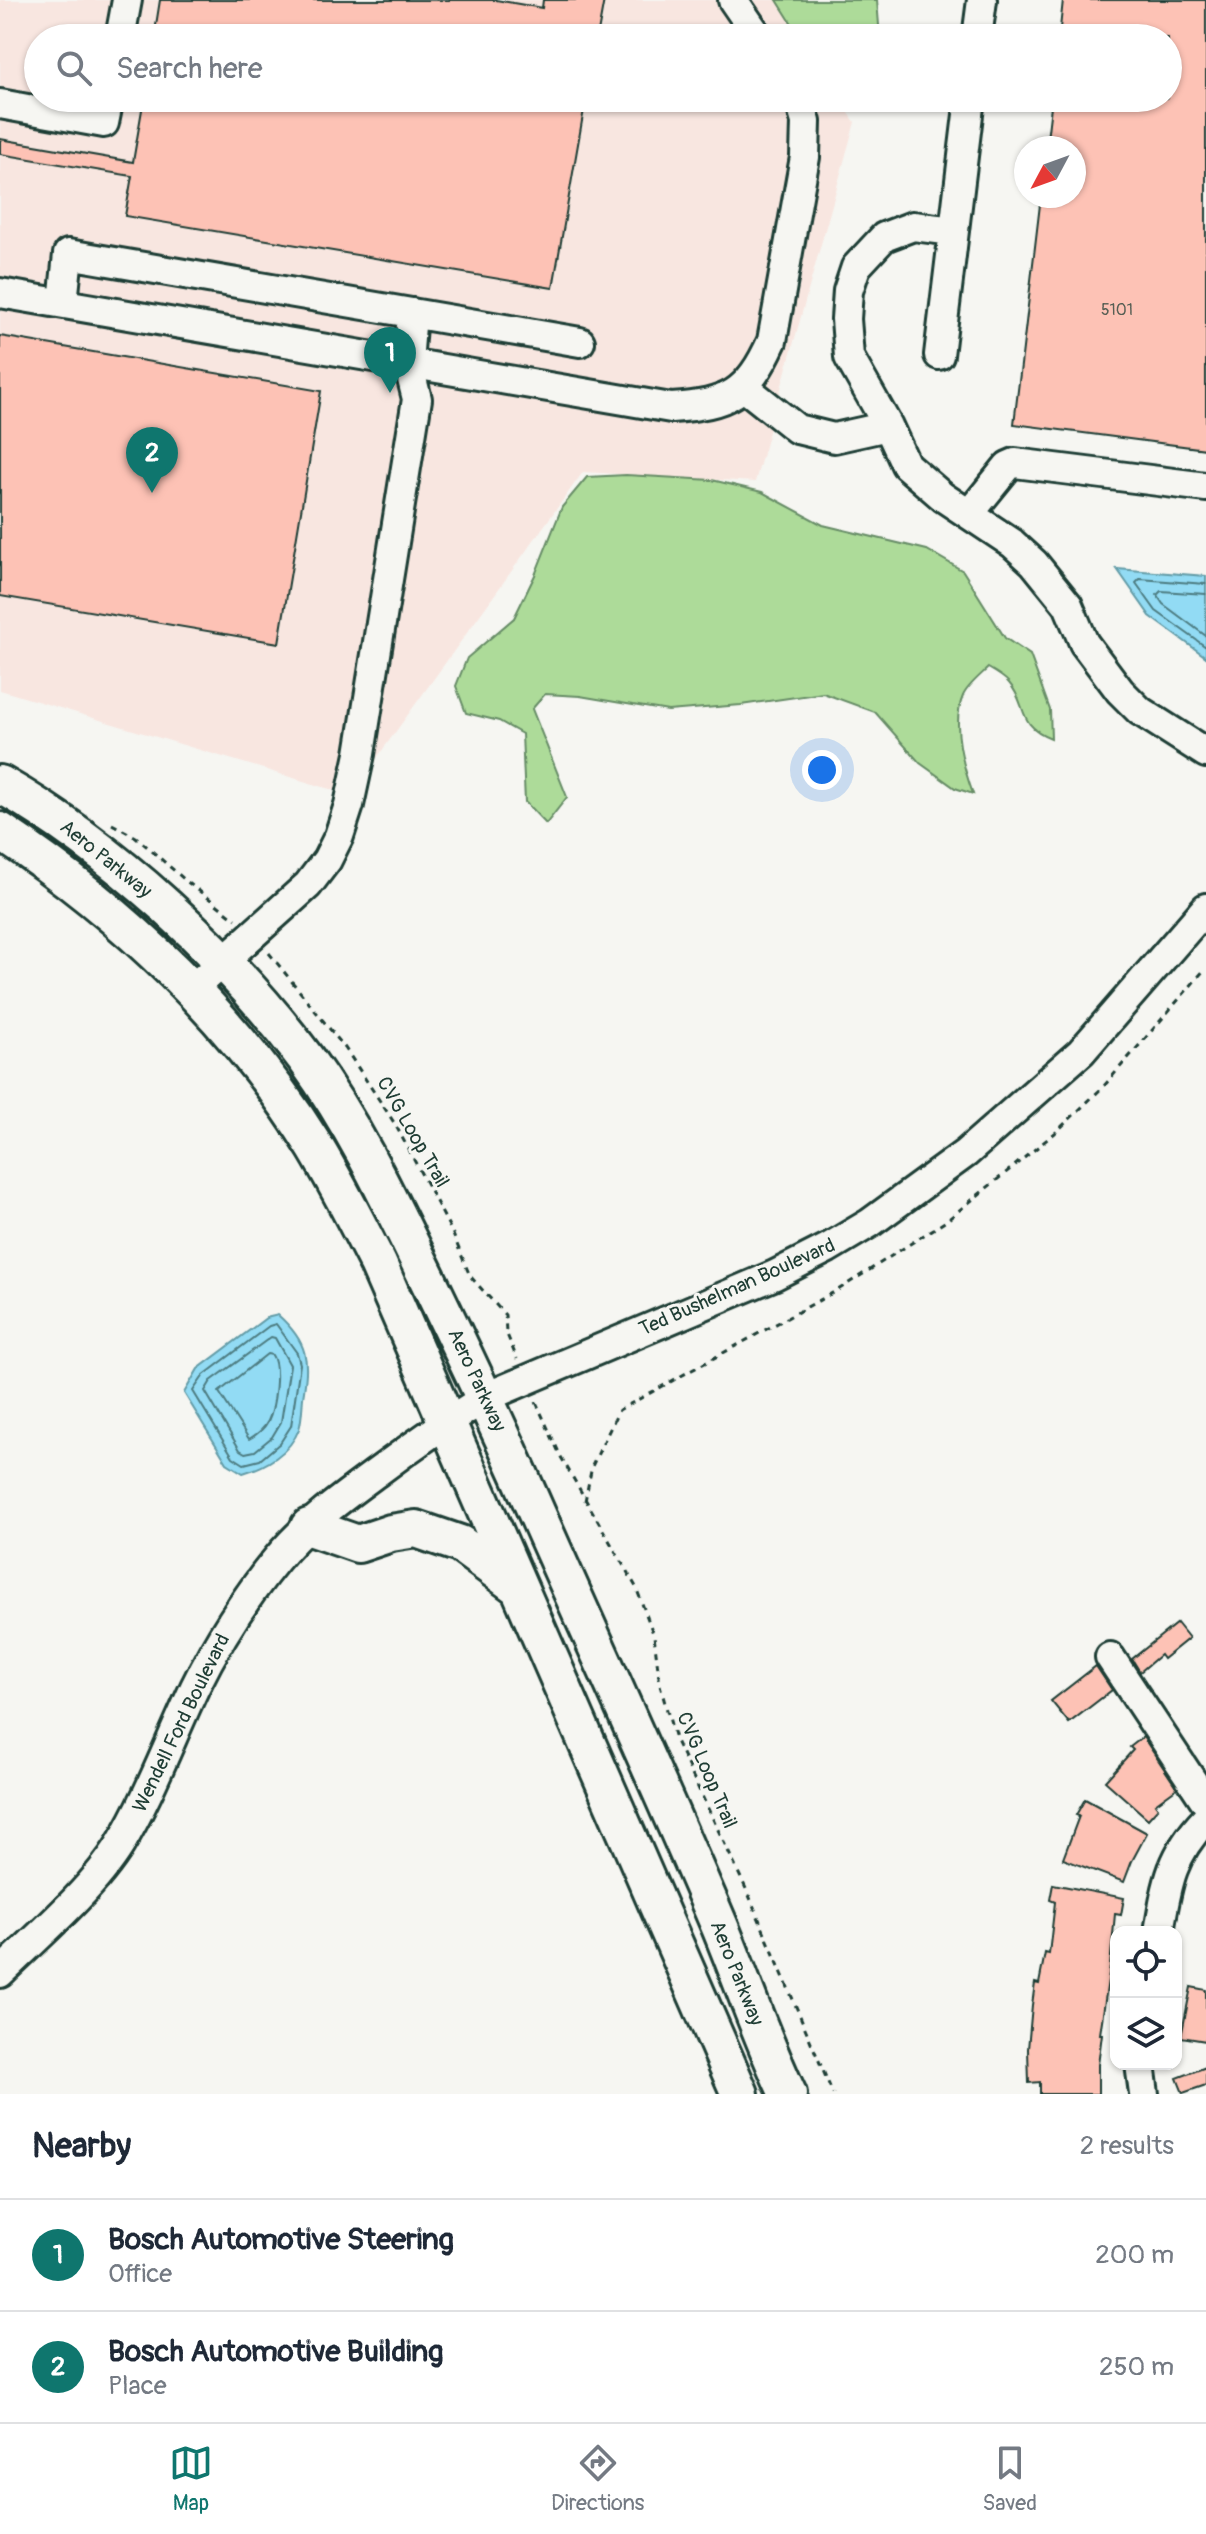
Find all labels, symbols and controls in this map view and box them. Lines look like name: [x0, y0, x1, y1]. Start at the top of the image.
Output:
search box: [24, 24, 1182, 112]
icon: search: [52, 46, 96, 90]
text: Search here: [116, 50, 263, 87]
north arrow: [1014, 136, 1086, 208]
house number: 5101: [1101, 300, 1133, 320]
pin: 1: [364, 327, 416, 393]
pin: 2: [126, 427, 178, 493]
your location: [802, 750, 842, 790]
street label: Aero Parkway: [55, 814, 157, 904]
street label: CVG Loop Trail: [371, 1072, 455, 1192]
street label: Ted Bushelman Boulevard: [635, 1232, 839, 1342]
street label: Aero Parkway: [442, 1324, 512, 1436]
street label: Wendell Ford Boulevard: [127, 1630, 235, 1816]
street label: CVG Loop Trail: [671, 1708, 743, 1832]
street label: Aero Parkway: [705, 1917, 770, 2030]
map controls: [1110, 1926, 1182, 2070]
button: locate: [1110, 1926, 1182, 1998]
button: layers: [1110, 1998, 1182, 2070]
text: Nearby: [32, 2125, 131, 2168]
text: 2 results: [1080, 2130, 1174, 2162]
text: Bosch Automotive Steering: [108, 2221, 454, 2258]
text: 1: [53, 2239, 63, 2271]
text: 200 m: [1095, 2239, 1174, 2271]
text: Office: [108, 2258, 172, 2290]
text: Bosch Automotive Building: [108, 2333, 443, 2370]
text: 2: [51, 2351, 65, 2383]
text: 250 m: [1099, 2351, 1174, 2383]
text: Place: [108, 2370, 167, 2402]
tab: Map: [169, 2441, 213, 2517]
tab: Directions: [551, 2441, 644, 2517]
tab: Saved: [982, 2441, 1037, 2517]

